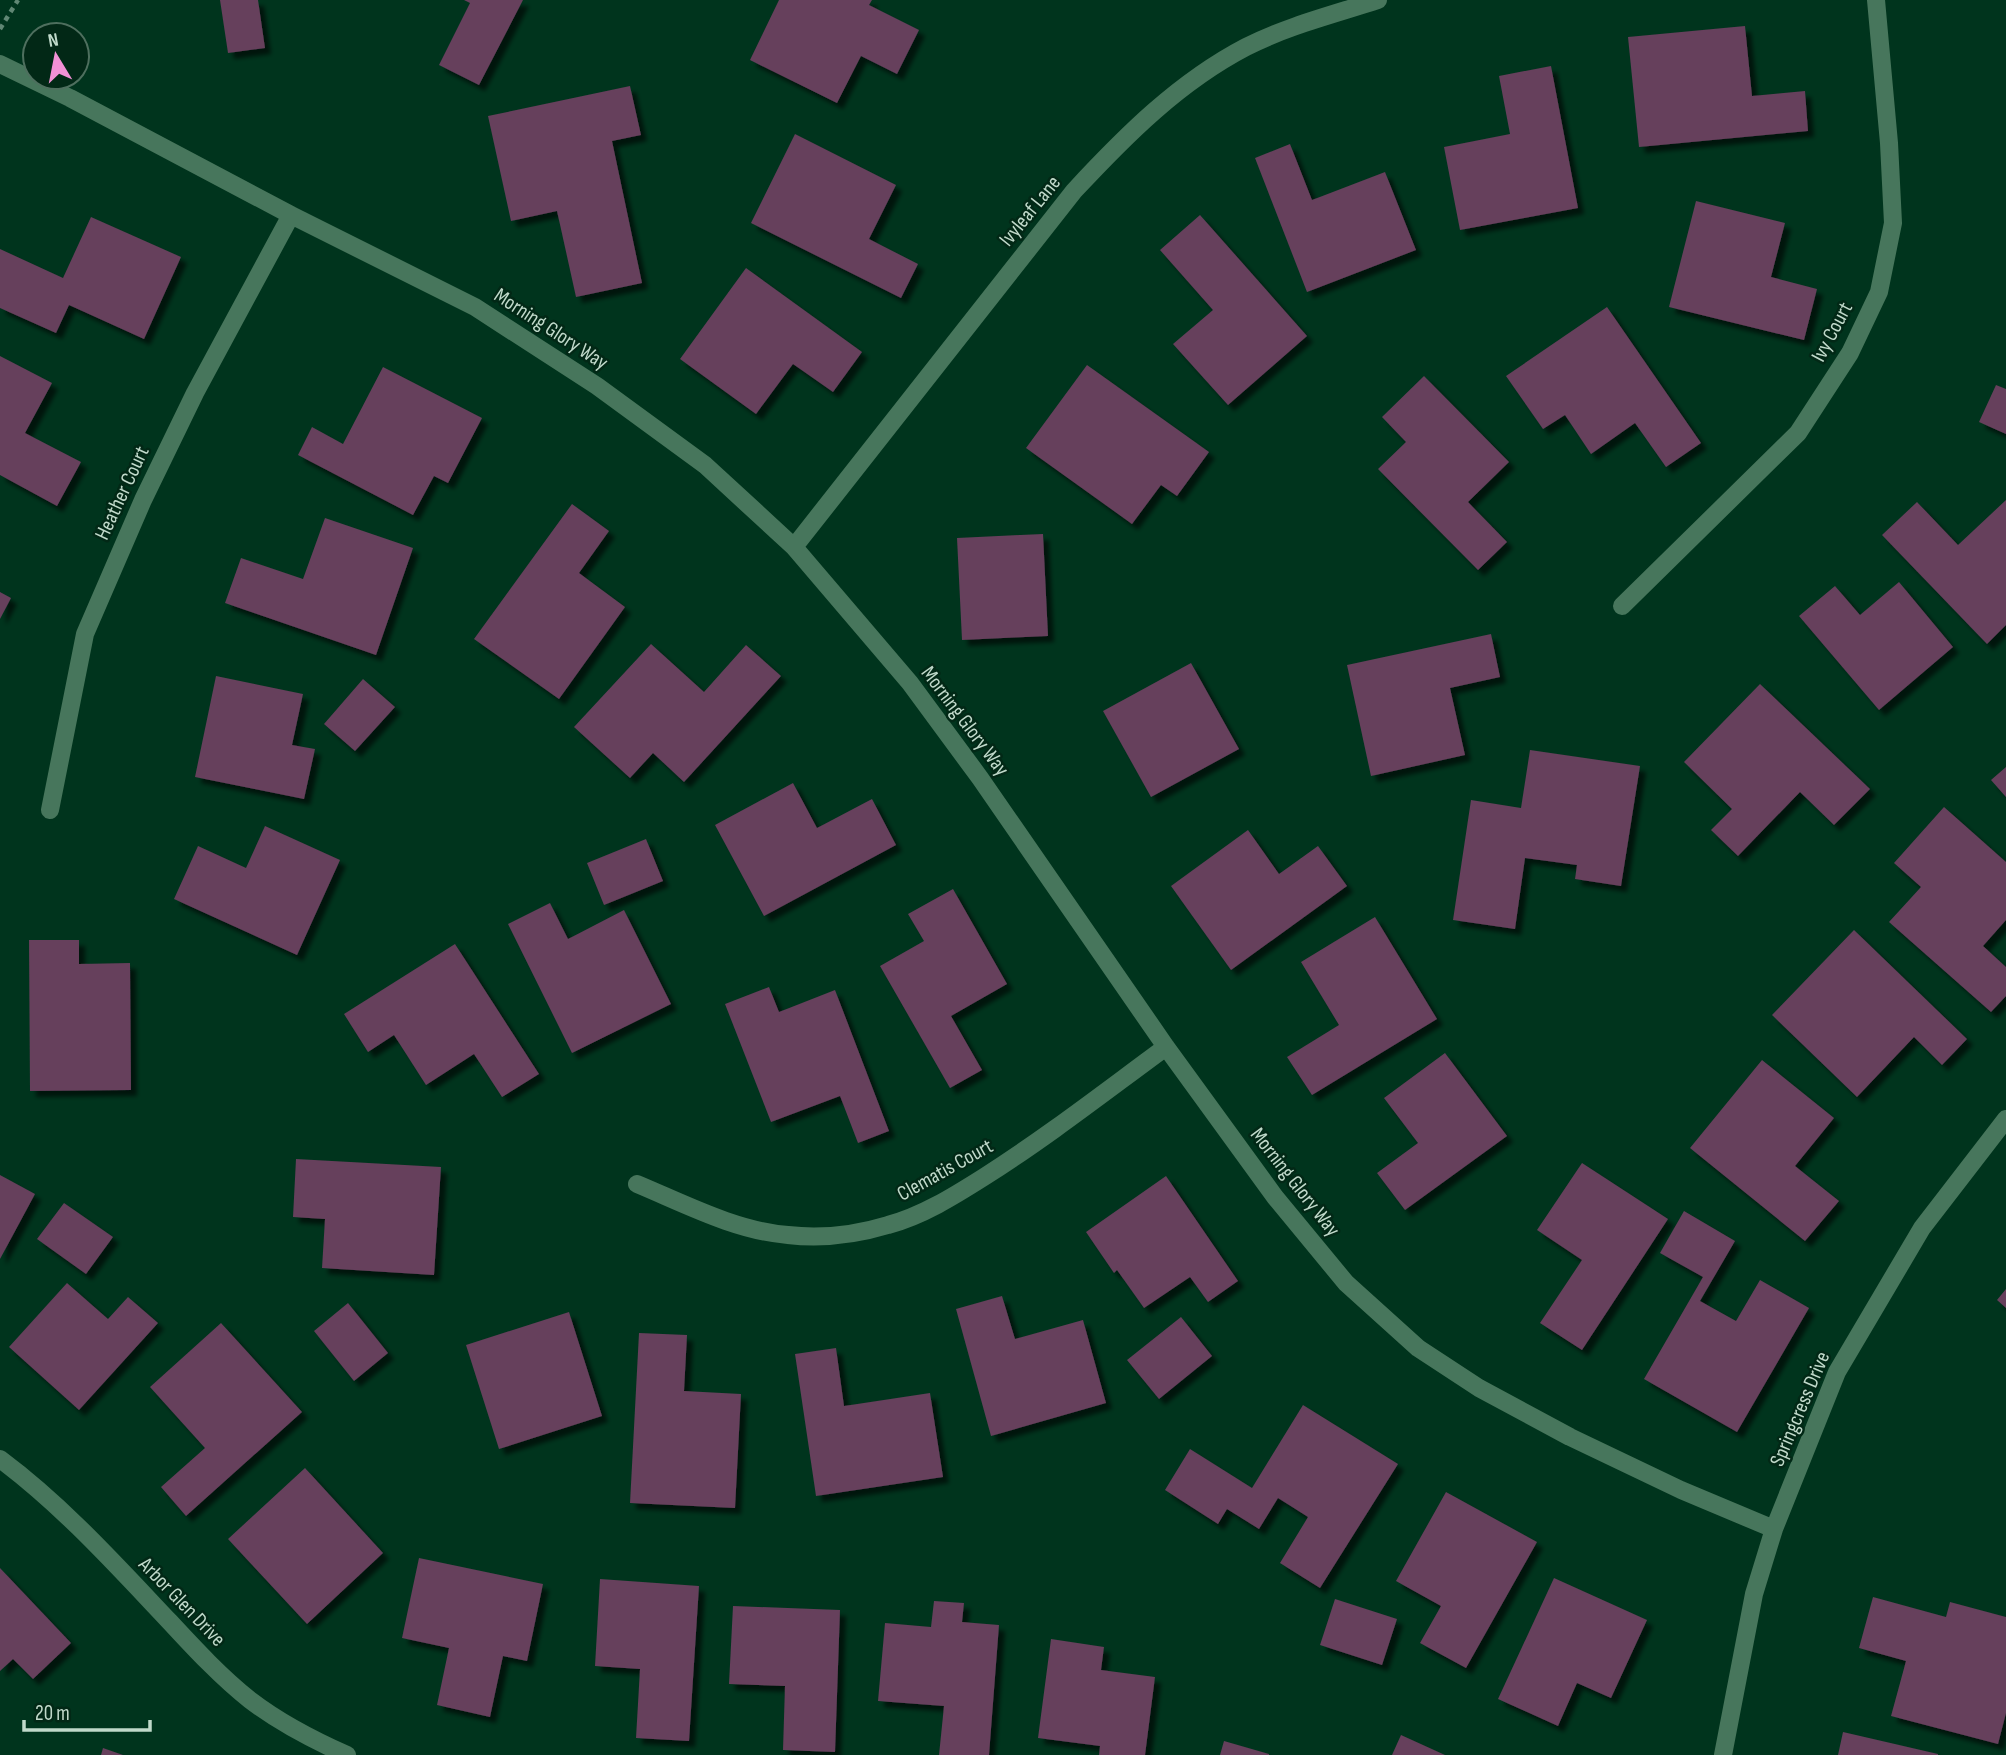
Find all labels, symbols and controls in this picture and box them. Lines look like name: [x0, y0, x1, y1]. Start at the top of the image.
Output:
north arrow: [21, 21, 91, 91]
text: N: [46, 29, 60, 53]
street label: Ivyleaf Lane: [994, 171, 1066, 251]
street label: Morning Glory Way: [489, 283, 613, 375]
street label: Ivy Court: [1806, 298, 1858, 366]
street label: Heather Court: [89, 442, 155, 544]
street label: Morning Glory Way: [916, 661, 1014, 781]
street label: Morning Glory Way: [1245, 1123, 1345, 1241]
street label: Clematis Court: [893, 1134, 997, 1206]
street label: Springcress Drive: [1765, 1348, 1835, 1470]
street label: Arbor Glen Drive: [133, 1552, 231, 1652]
scale bar: [24, 1688, 150, 1732]
text: 20 m: [35, 1701, 70, 1726]

